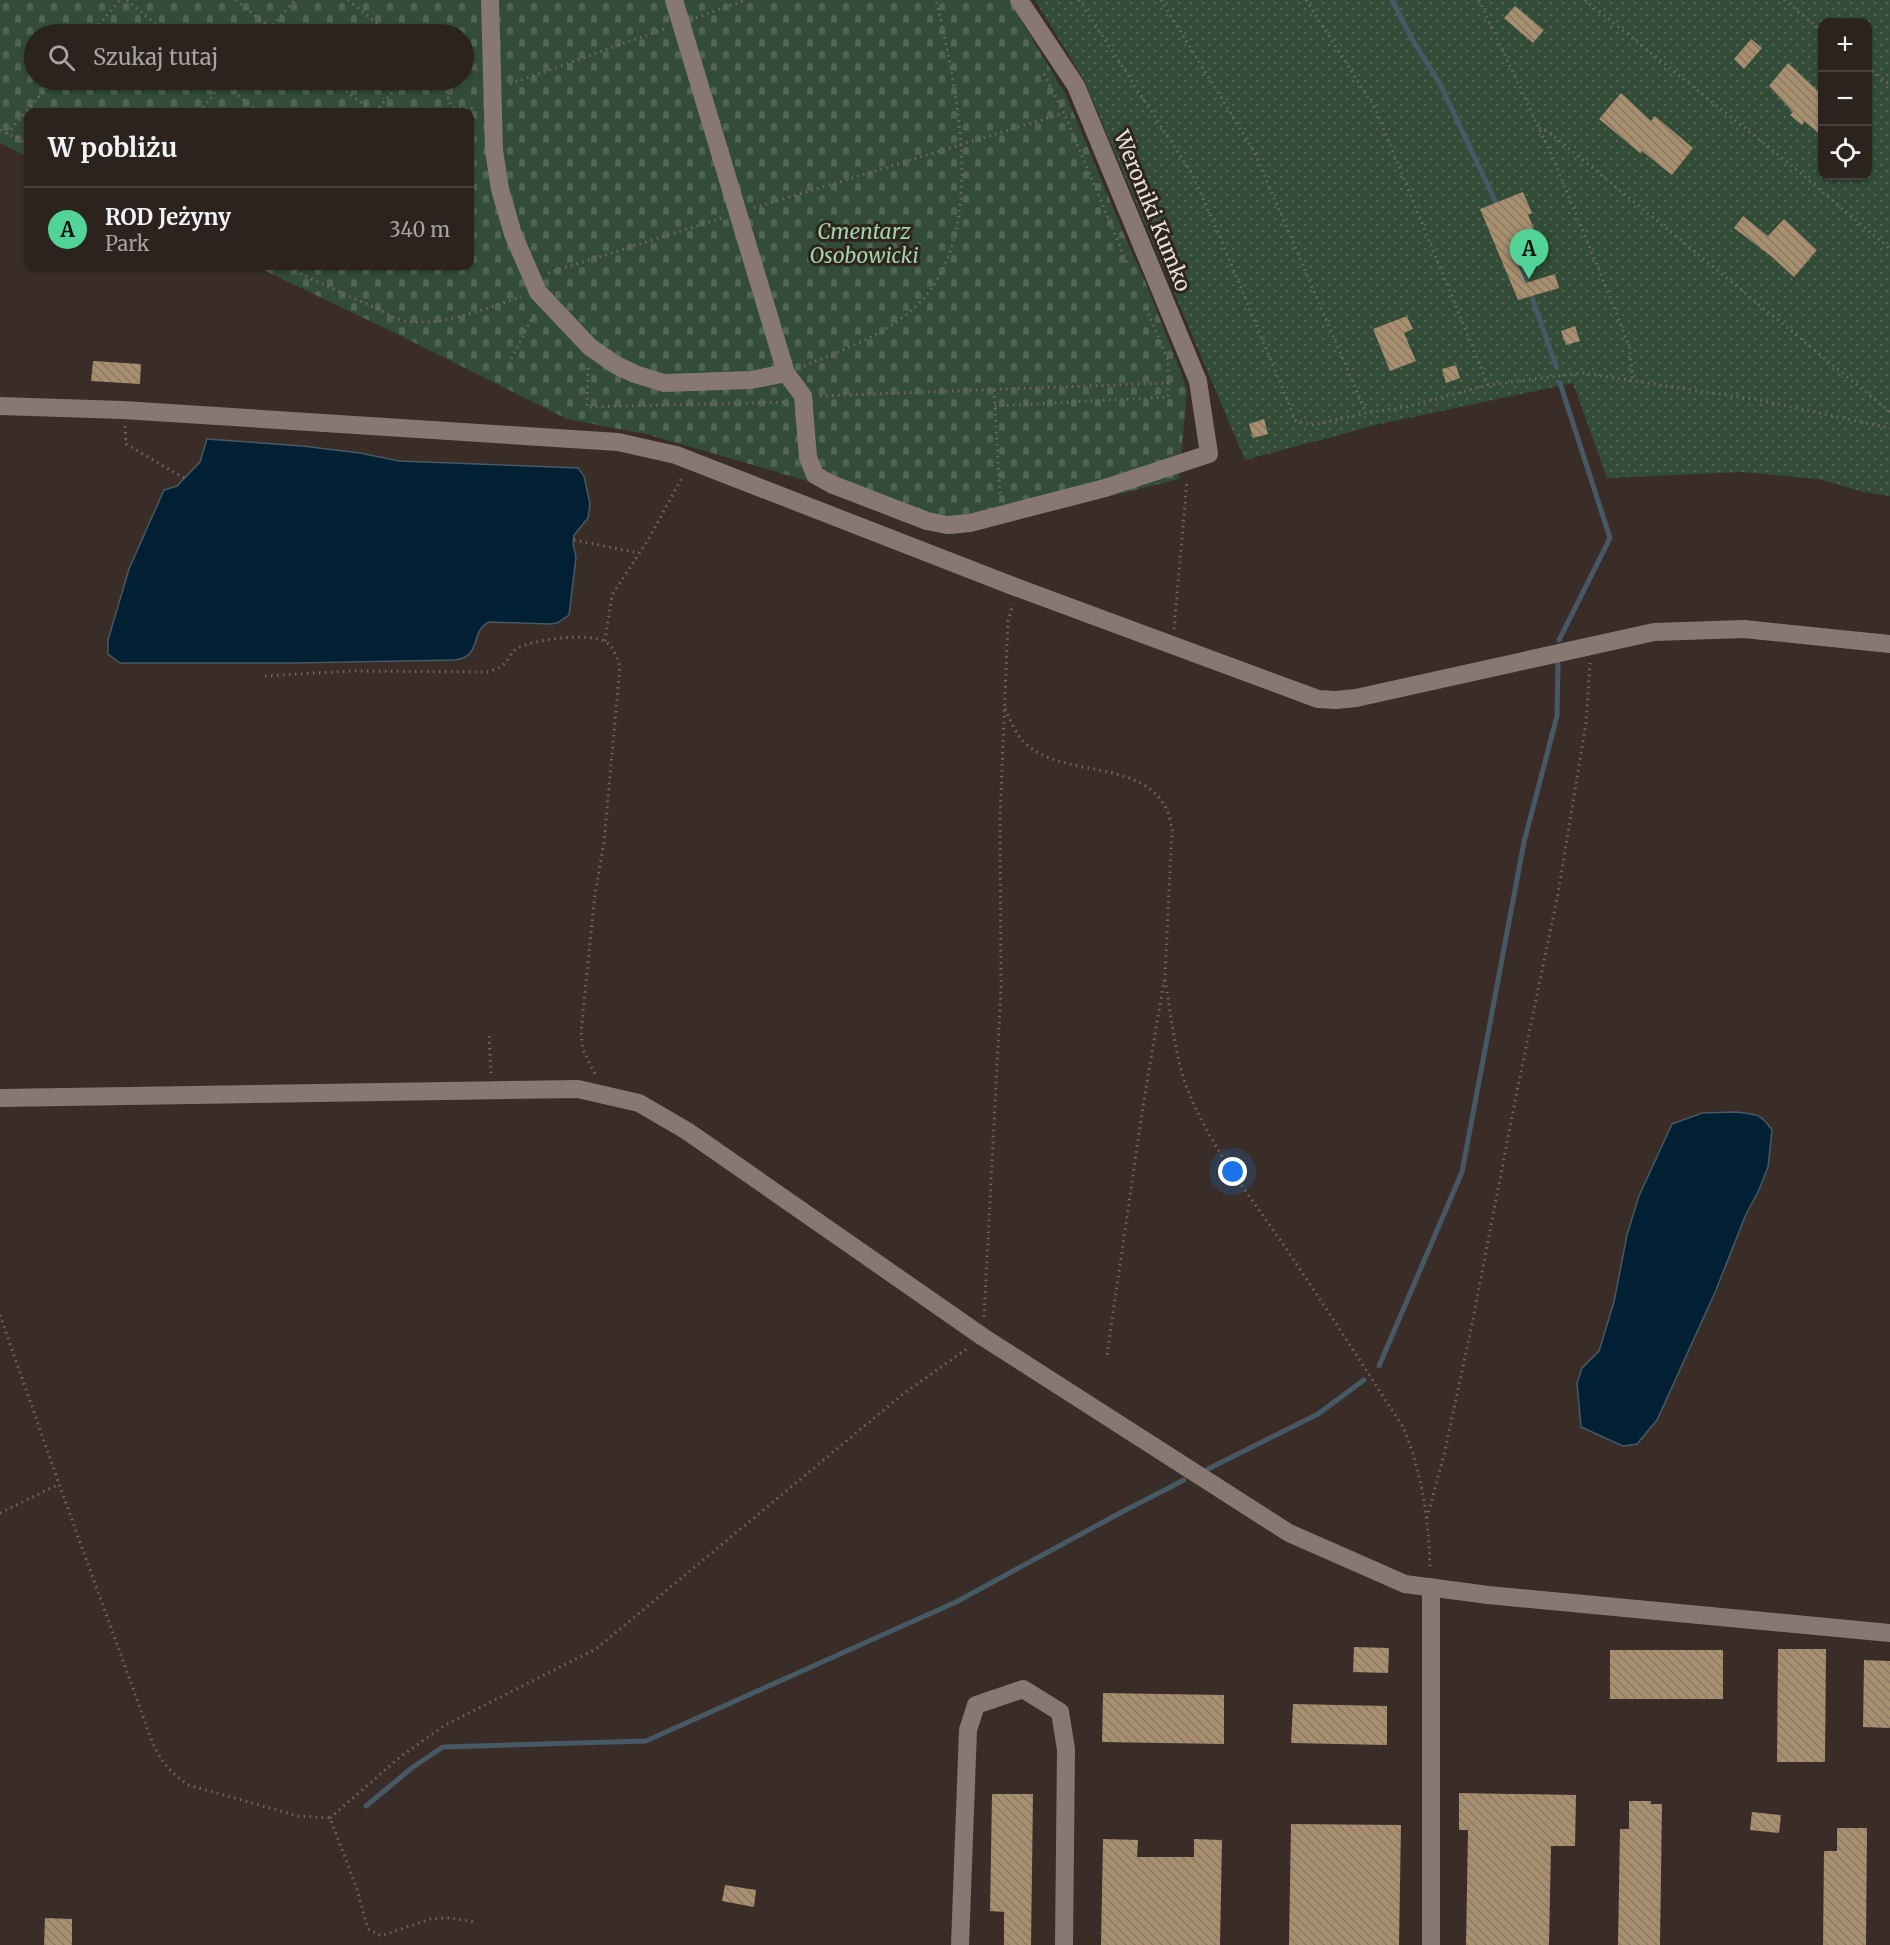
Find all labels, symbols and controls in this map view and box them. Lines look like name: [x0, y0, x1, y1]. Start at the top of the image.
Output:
map controls: [1818, 18, 1872, 180]
button: +: [1818, 18, 1872, 72]
search box: [24, 24, 474, 90]
icon: search: [45, 41, 78, 74]
text: Szukaj tutaj: [93, 43, 218, 71]
button: −: [1818, 72, 1872, 126]
street label: Weroniki Kumko: [1107, 125, 1197, 295]
button: locate: [1818, 126, 1872, 180]
text: W pobliżu: [48, 131, 177, 164]
text: ROD Jeżyny: [105, 203, 231, 231]
text: A: [60, 217, 75, 242]
text: 340 m: [389, 217, 450, 242]
park label: Cmentarz Osobowicki: [809, 218, 919, 269]
pin: A: [1510, 230, 1549, 279]
text: Park: [105, 231, 149, 256]
your location: [1218, 1157, 1247, 1186]

